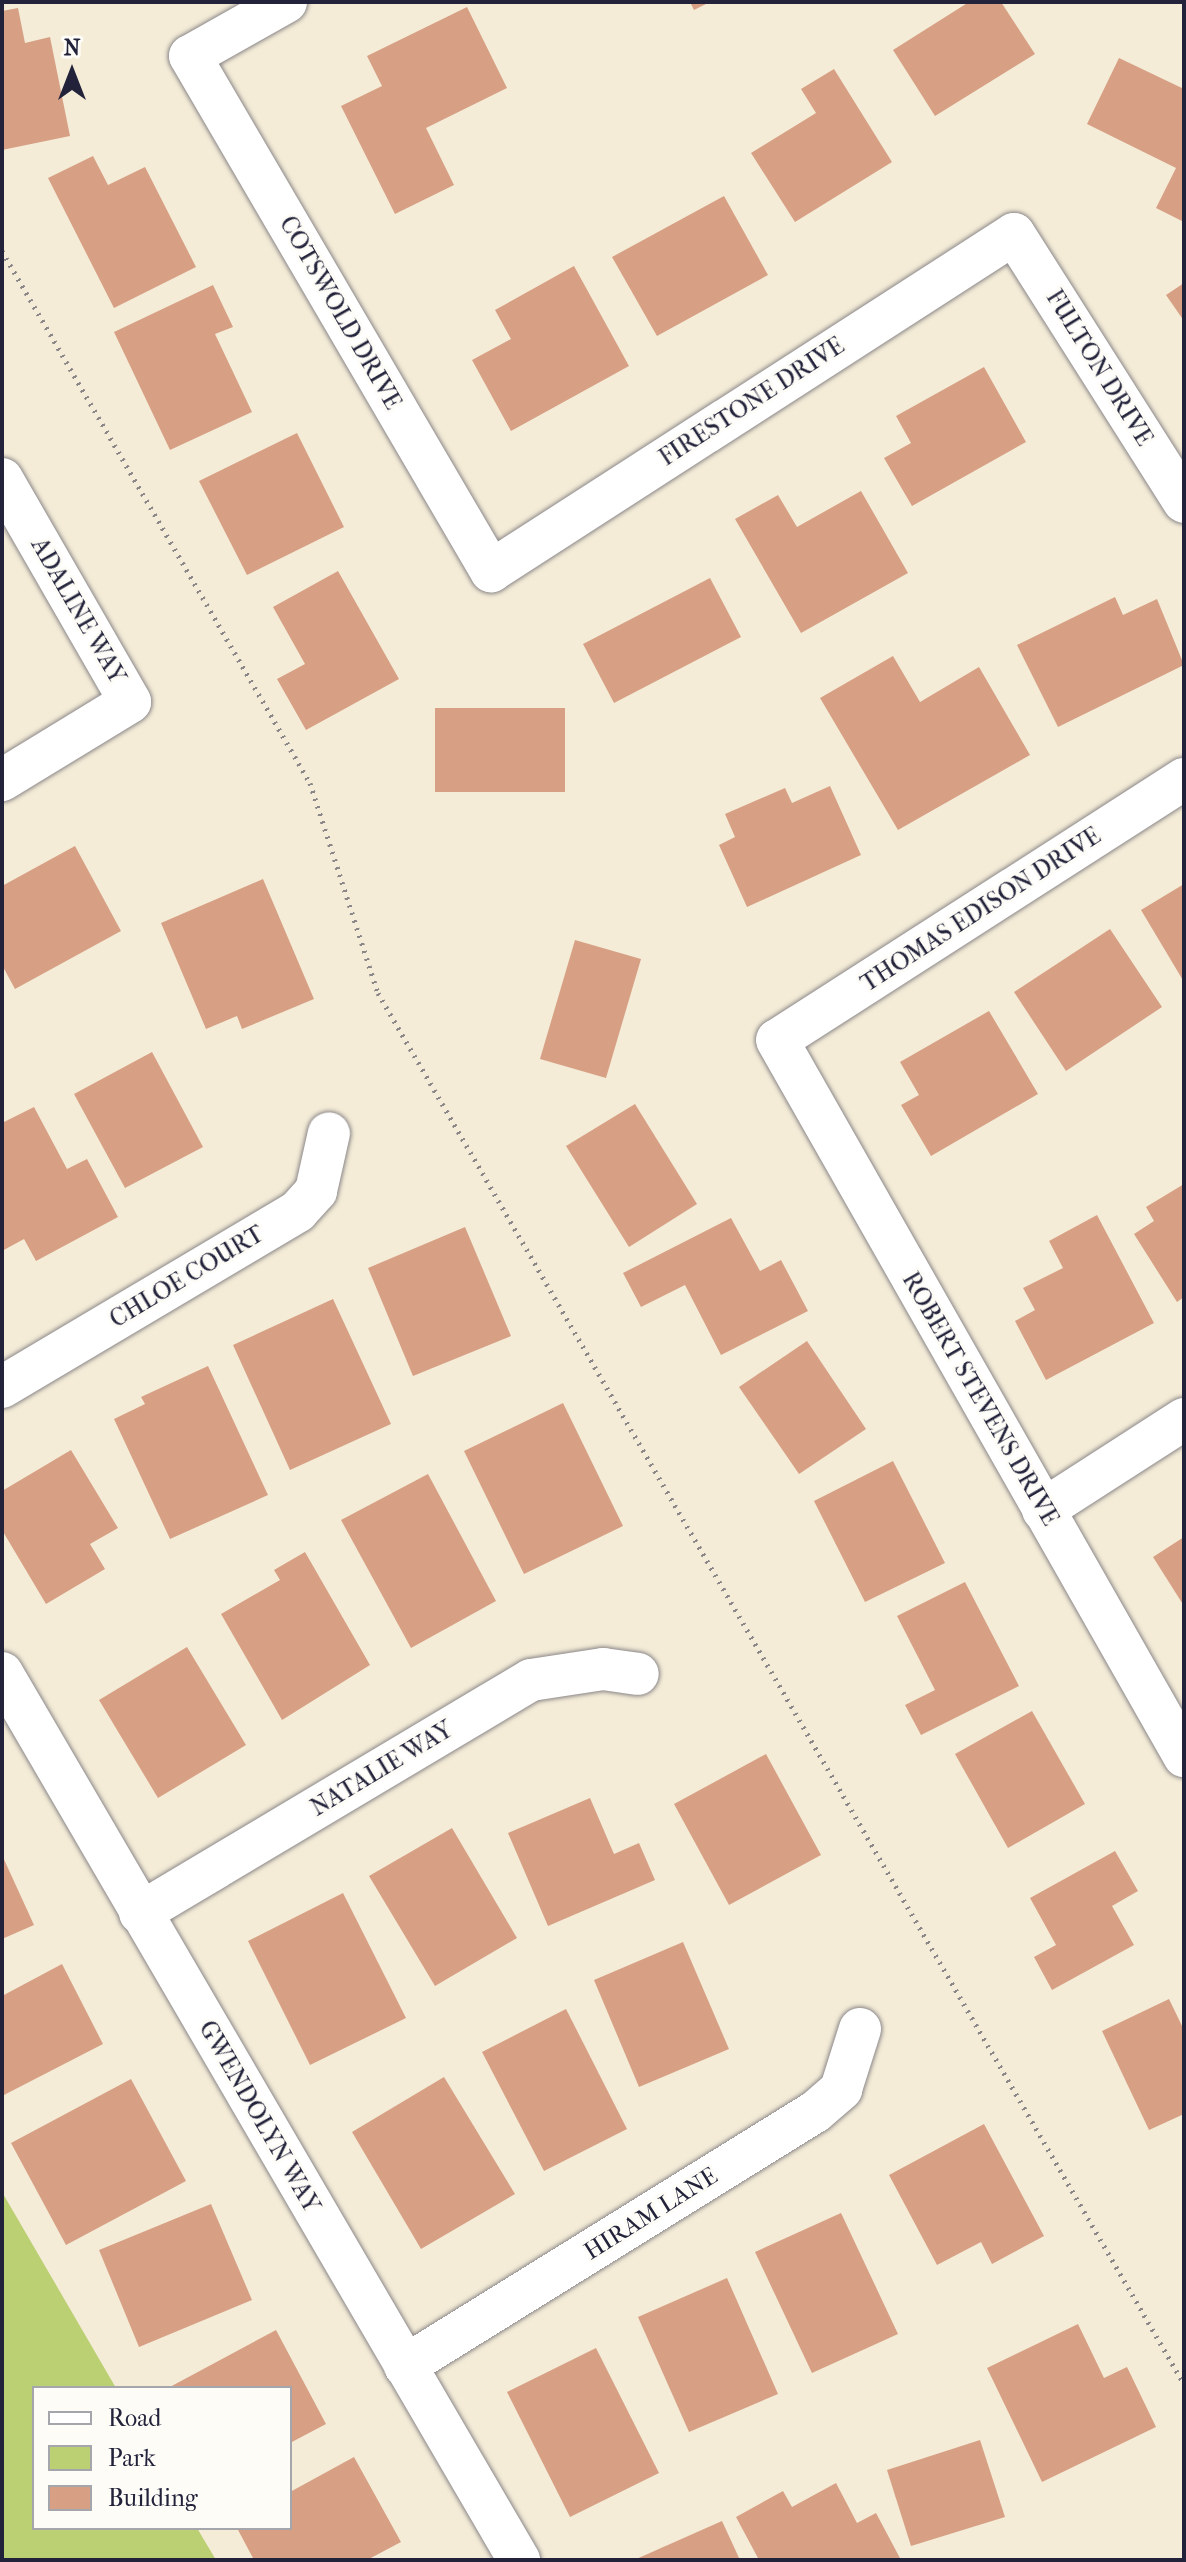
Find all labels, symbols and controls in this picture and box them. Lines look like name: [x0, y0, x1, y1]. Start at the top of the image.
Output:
north arrow: [32, 32, 112, 112]
text: N: [64, 35, 80, 61]
street label: COTSWOLD DRIVE: [273, 211, 407, 415]
street label: FULTON DRIVE: [1040, 285, 1158, 451]
street label: FIRESTONE DRIVE: [654, 331, 850, 473]
street label: ADALINE WAY: [25, 533, 131, 689]
street label: THOMAS EDISON DRIVE: [856, 822, 1106, 998]
street label: CHLOE COURT: [105, 1220, 269, 1334]
street label: ROBERT STEVENS DRIVE: [896, 1267, 1064, 1531]
street label: NATALIE WAY: [306, 1715, 458, 1823]
street label: GWENDOLYN WAY: [192, 2016, 326, 2218]
street label: HIRAM LANE: [579, 2162, 723, 2266]
legend: [32, 2386, 292, 2530]
text: Road: [108, 2404, 161, 2432]
text: Park: [108, 2444, 156, 2472]
text: Building: [108, 2484, 198, 2512]

